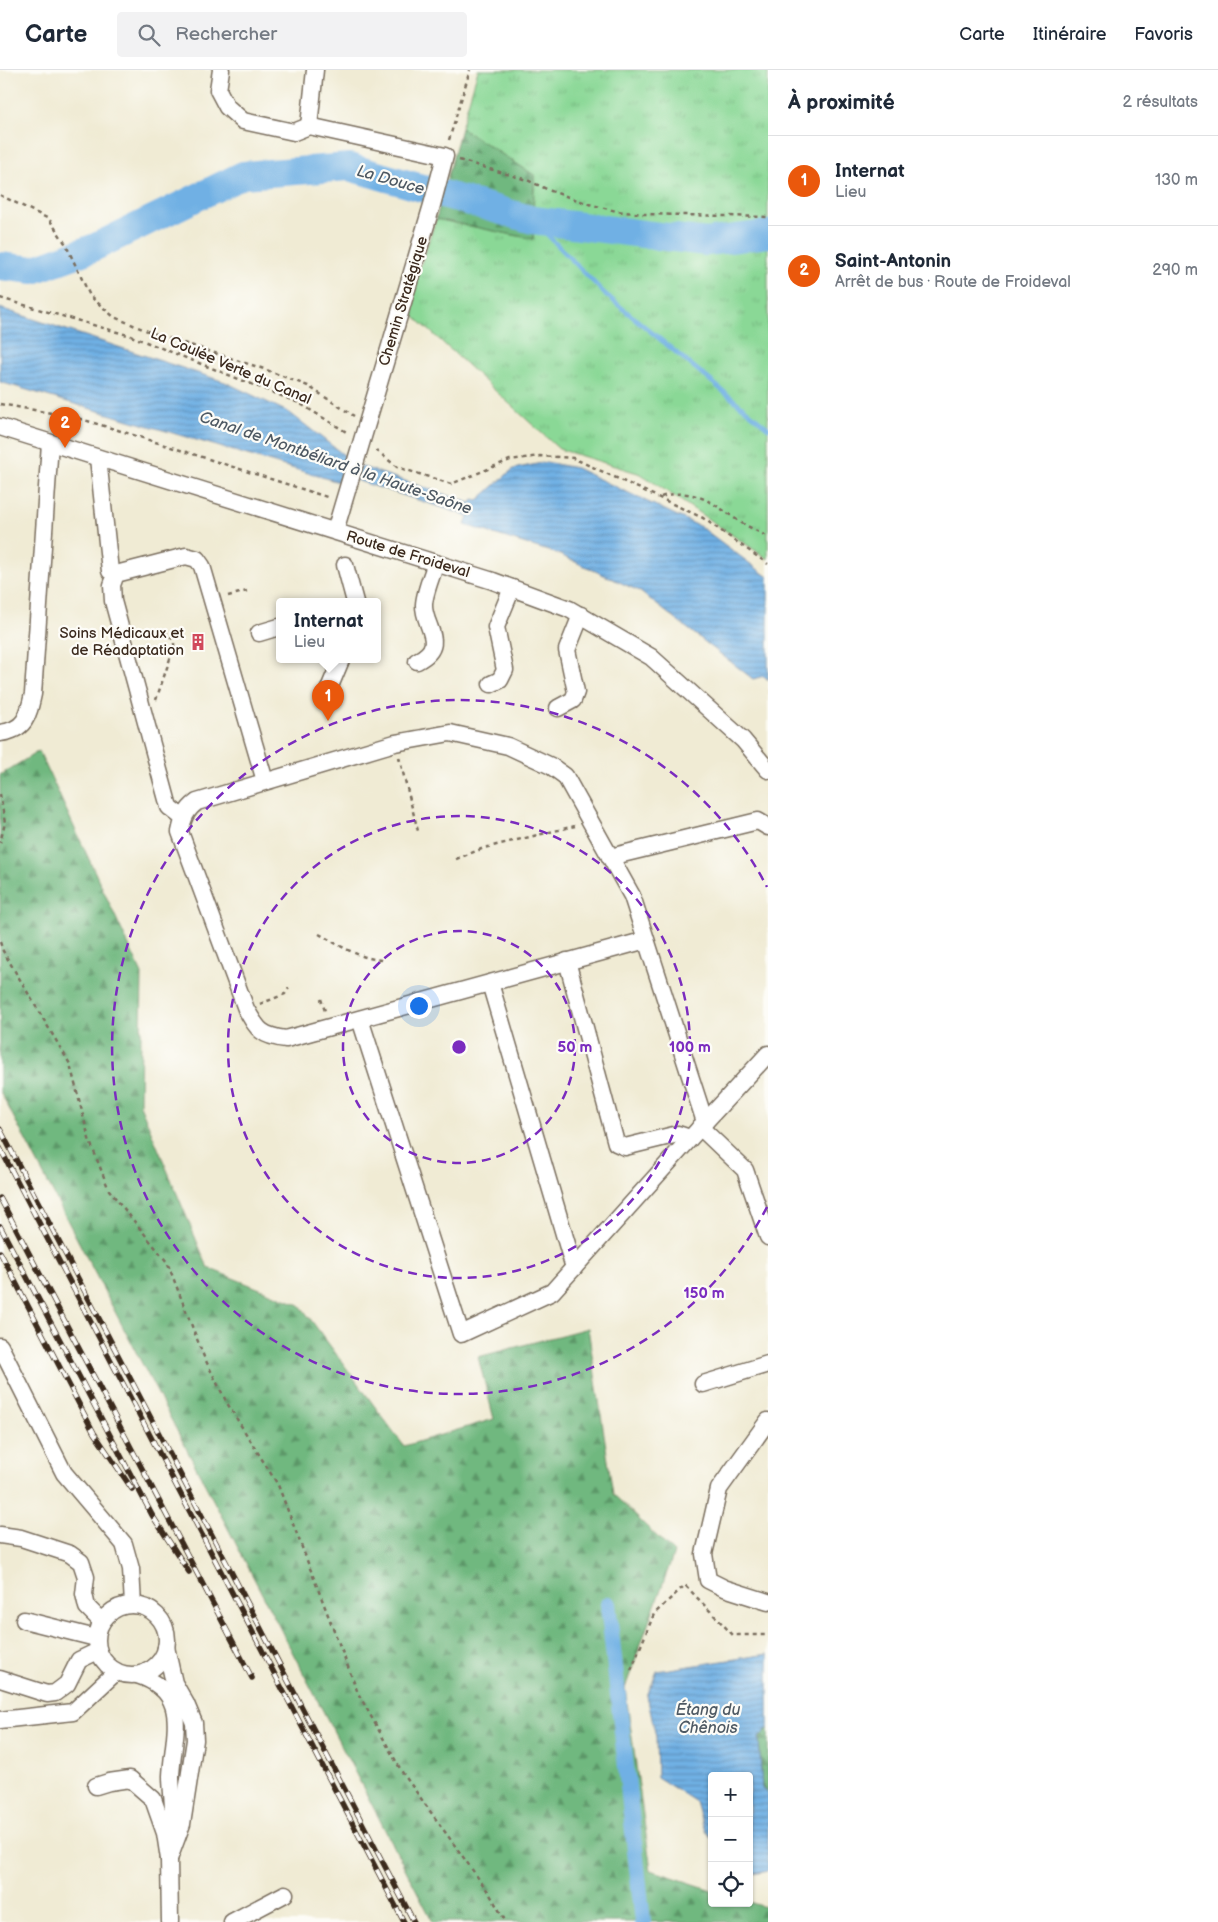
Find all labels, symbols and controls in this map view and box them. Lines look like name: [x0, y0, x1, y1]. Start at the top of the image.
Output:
search box: [117, 12, 467, 57]
text: Carte: [25, 20, 87, 49]
icon: search: [135, 21, 163, 49]
text: Rechercher: [175, 23, 277, 46]
text: Carte: [959, 24, 1005, 45]
text: Itinéraire: [1033, 24, 1106, 45]
text: Favoris: [1134, 24, 1193, 45]
text: À proximité: [788, 90, 895, 115]
text: 2 résultats: [1123, 93, 1198, 112]
text: Internat: [835, 160, 905, 183]
water label: La Douce: [355, 162, 427, 199]
text: 1: [801, 171, 807, 190]
text: 130 m: [1155, 171, 1198, 190]
text: Lieu: [835, 183, 866, 202]
street label: Chemin Stratégique: [375, 234, 432, 368]
text: Saint-Antonin: [835, 250, 951, 273]
text: 2: [799, 261, 809, 280]
text: 290 m: [1152, 261, 1198, 280]
text: Arrêt de bus · Route de Froideval: [835, 273, 1071, 292]
street label: La Coulée Verte du Canal: [147, 324, 314, 409]
pin: 2: [49, 407, 81, 448]
water label: Canal de Montbéliard à la Haute-Saône: [197, 408, 474, 519]
street label: Route de Froideval: [344, 527, 472, 582]
popup: [276, 598, 381, 663]
text: Internat: [294, 610, 363, 633]
place label: Soins Médicaux et de Réadaptation: [59, 624, 184, 660]
building icon: Soins Médicaux et de Réadaptation: [188, 632, 208, 652]
text: Lieu: [294, 633, 325, 652]
pin: 1: [312, 680, 344, 721]
your location: [406, 993, 432, 1019]
centre of rings: [450, 1038, 468, 1056]
text: 50 m: [558, 1038, 593, 1057]
text: 100 m: [669, 1038, 711, 1057]
text: 150 m: [683, 1284, 725, 1303]
water label: Étang du Chênois: [676, 1699, 740, 1738]
map controls: [708, 1772, 753, 1907]
button: +: [708, 1772, 753, 1817]
button: −: [708, 1817, 753, 1862]
button: locate: [708, 1862, 753, 1907]

